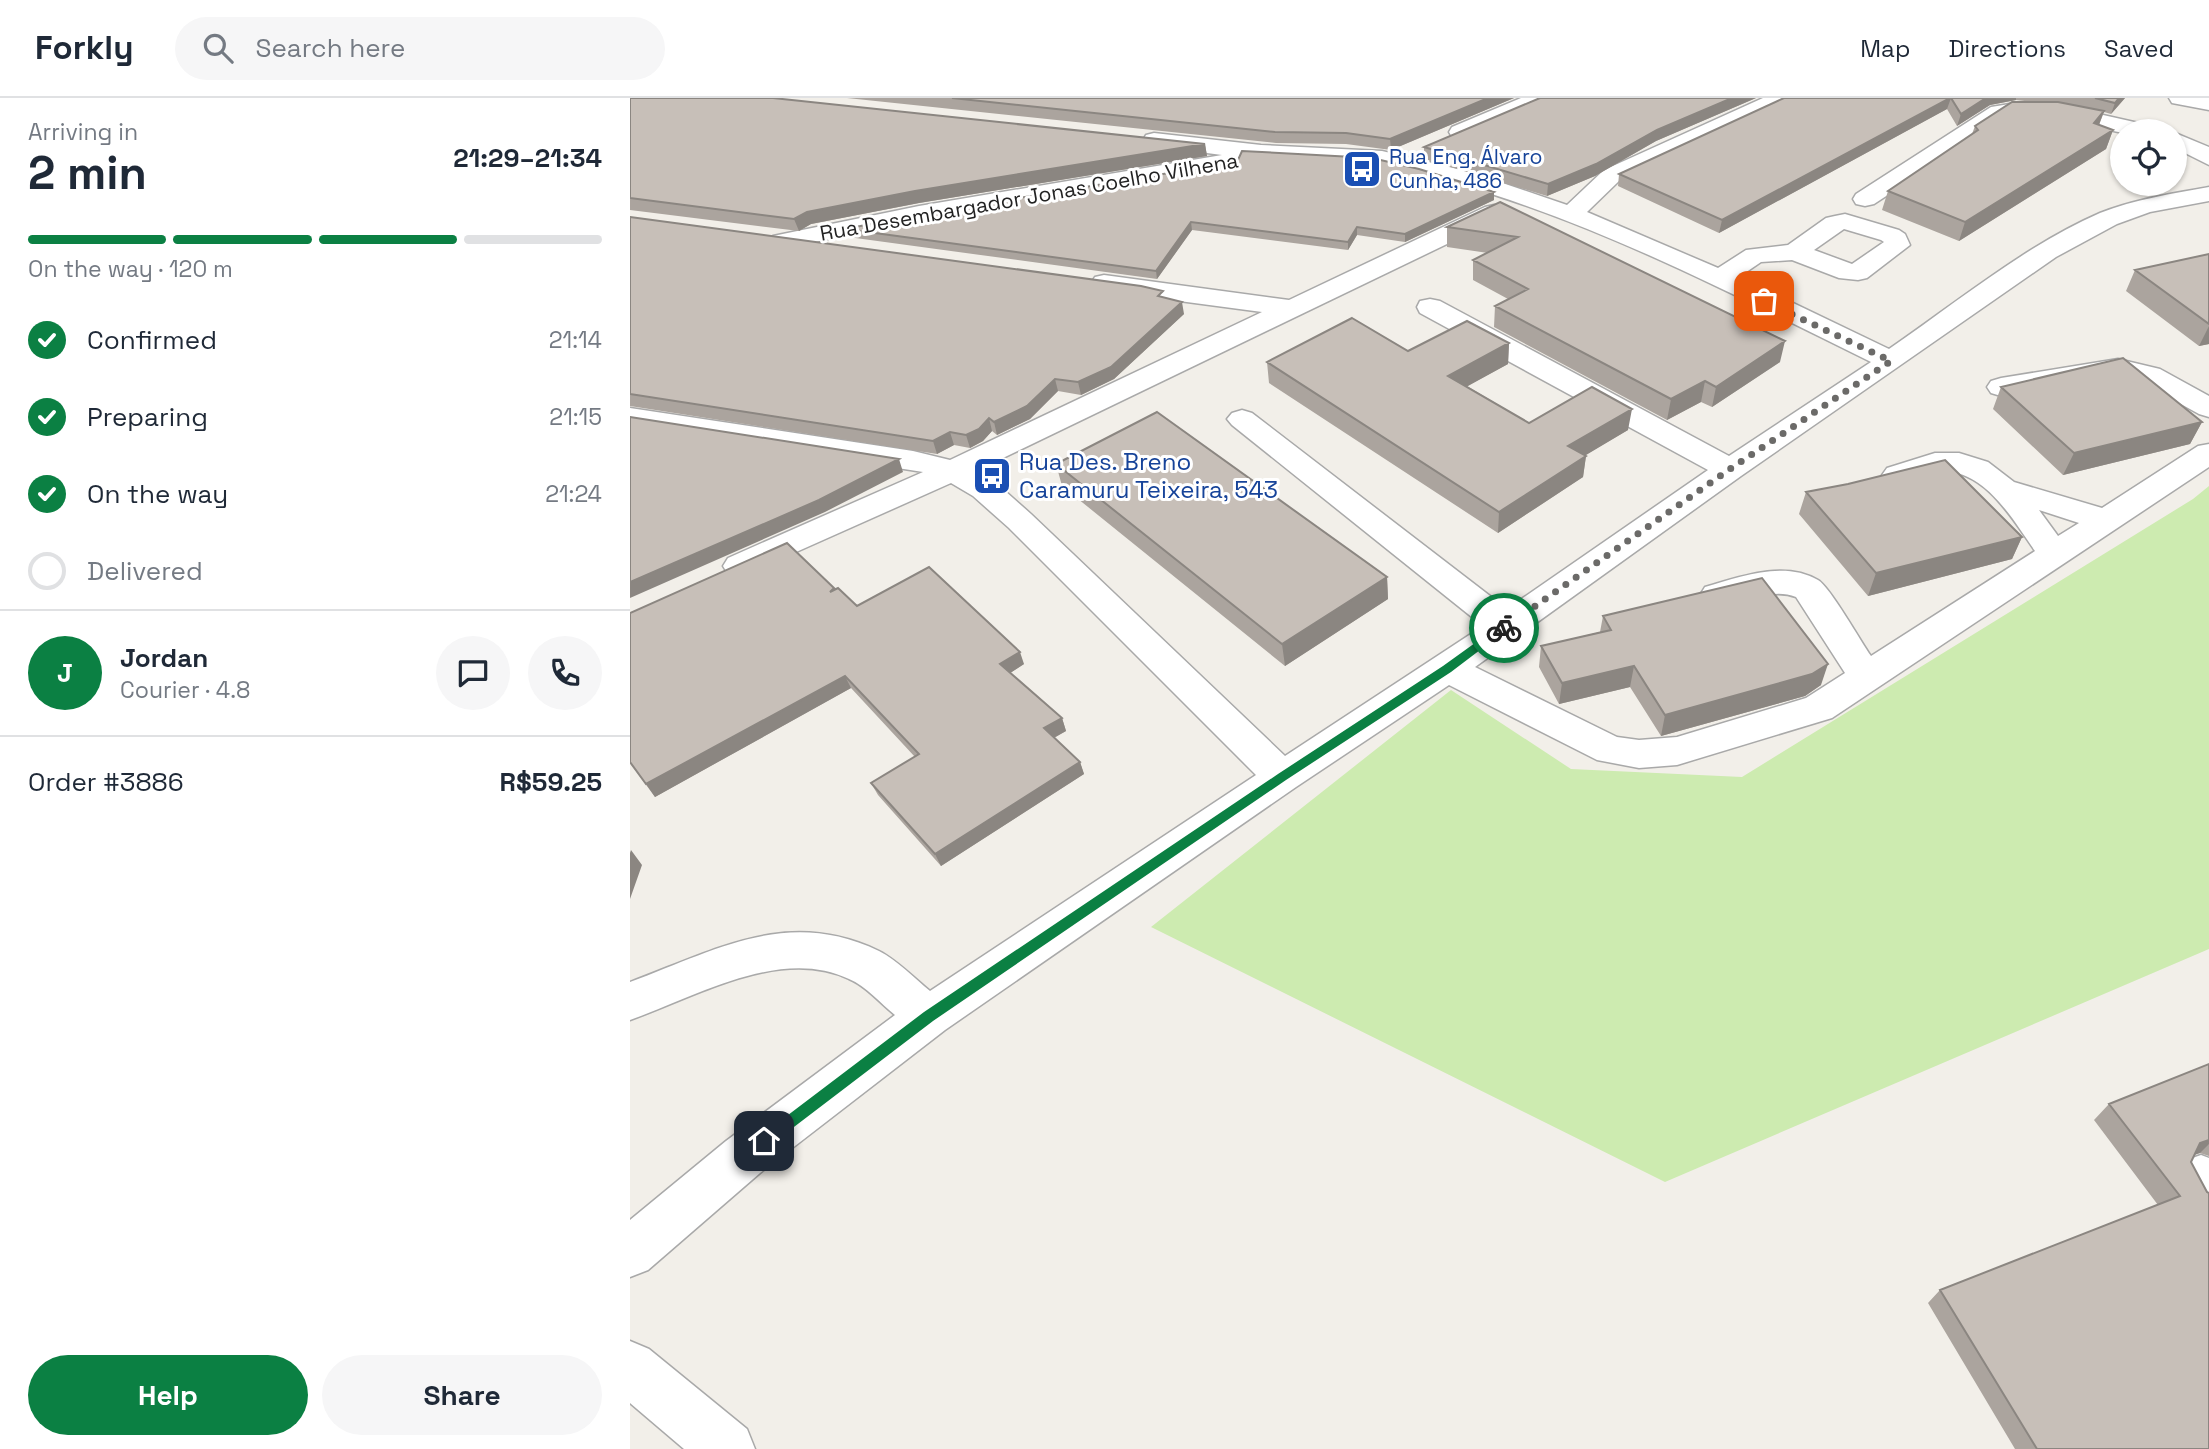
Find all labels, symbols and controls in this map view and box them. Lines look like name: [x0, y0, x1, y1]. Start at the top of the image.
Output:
search box: [175, 17, 665, 80]
text: Forkly: [35, 27, 133, 69]
icon: search: [199, 29, 237, 67]
text: Search here: [255, 31, 405, 65]
text: Map: [1860, 33, 1910, 64]
text: Directions: [1948, 33, 2066, 64]
text: Saved: [2104, 33, 2174, 64]
text: Arriving in: [28, 117, 138, 147]
map controls: [2110, 119, 2187, 196]
button: locate: [2110, 119, 2187, 196]
text: 21:29–21:34: [453, 141, 602, 175]
place label: Rua Eng. Álvaro Cunha, 486: [1389, 143, 1542, 194]
text: 2 min: [28, 144, 147, 202]
street label: Rua Desembargador Jonas Coelho Vilhena: [818, 146, 1240, 247]
bus stop icon: Rua Eng. Álvaro Cunha, 486: [1341, 148, 1383, 190]
text: On the way · 120 m: [28, 254, 233, 284]
pin: [1734, 271, 1794, 331]
icon: bag: [1745, 282, 1783, 320]
icon: check: [28, 321, 66, 359]
text: Confirmed: [87, 323, 217, 357]
text: 21:14: [549, 325, 602, 355]
icon: check: [28, 398, 66, 436]
text: Preparing: [87, 400, 208, 434]
text: 21:15: [549, 402, 602, 432]
place label: Rua Des. Breno Caramuru Teixeira, 543: [1019, 446, 1278, 505]
bus stop icon: Rua Des. Breno Caramuru Teixeira, 543: [971, 455, 1013, 497]
icon: check: [28, 475, 66, 513]
text: On the way: [87, 477, 228, 511]
text: 21:24: [545, 479, 602, 509]
text: Delivered: [87, 554, 203, 588]
courier: [1469, 593, 1539, 663]
icon: bike: [1485, 609, 1523, 647]
button: chat: [436, 636, 510, 710]
button: phone: [528, 636, 602, 710]
text: Jordan: [120, 641, 208, 675]
text: J: [57, 656, 73, 690]
text: Courier · 4.8: [120, 675, 250, 705]
text: Order #3886: [28, 765, 184, 799]
text: R$59.25: [500, 765, 602, 799]
pin: [734, 1111, 794, 1171]
icon: home: [745, 1122, 783, 1160]
button: Help: [28, 1355, 308, 1435]
button: Share: [322, 1355, 602, 1435]

